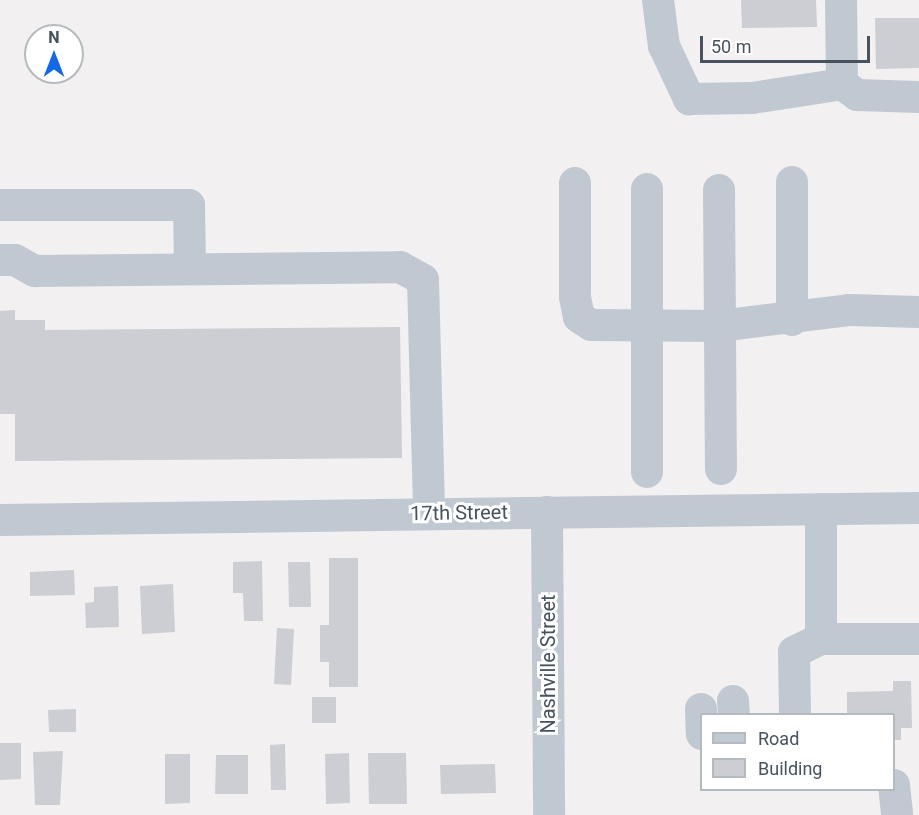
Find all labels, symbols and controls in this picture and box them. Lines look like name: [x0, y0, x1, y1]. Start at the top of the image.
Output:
north arrow: [24, 24, 84, 84]
scale bar: [703, 24, 872, 62]
text: N: [48, 28, 60, 47]
text: 50 m: [711, 36, 751, 57]
street label: 17th Street: [410, 500, 508, 526]
street label: Nashville Street: [536, 594, 560, 734]
legend: [700, 713, 895, 791]
text: Road: [758, 728, 799, 749]
text: Building: [758, 758, 822, 779]

